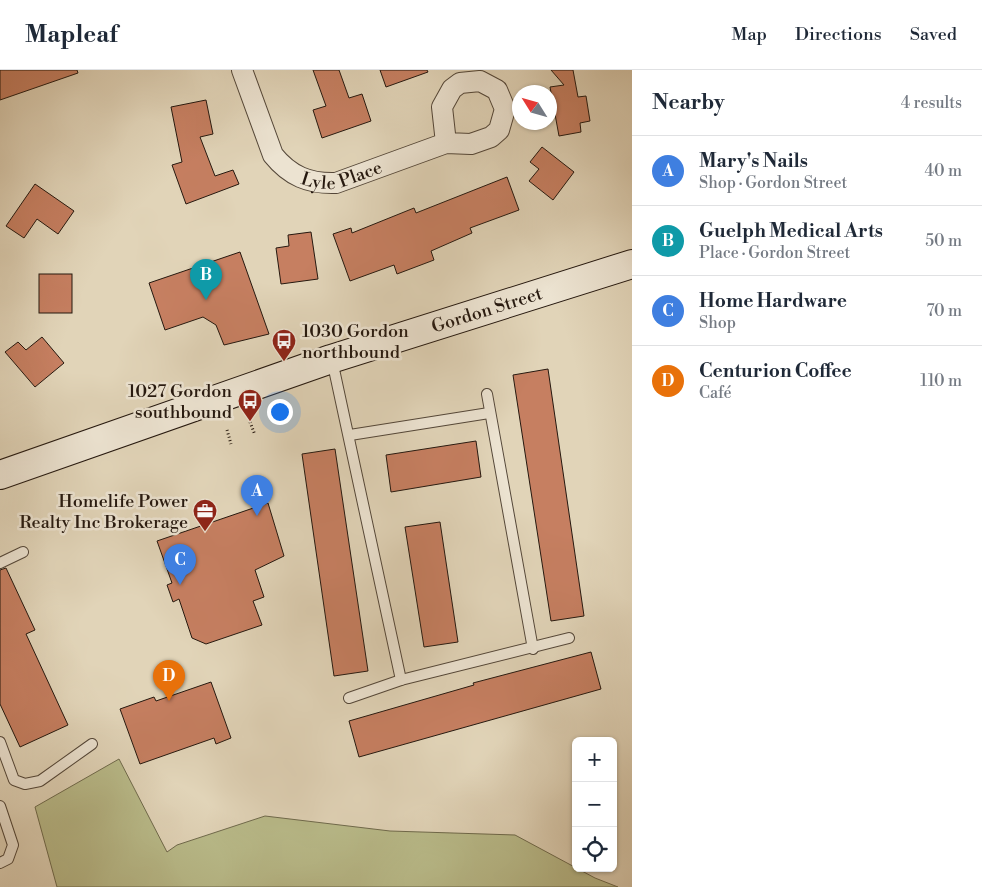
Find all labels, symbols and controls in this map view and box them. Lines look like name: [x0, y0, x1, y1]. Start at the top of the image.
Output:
text: Mapleaf: [25, 20, 118, 50]
text: Map: [731, 23, 767, 46]
text: Directions: [795, 23, 882, 46]
text: Saved: [910, 23, 957, 46]
north arrow: [512, 85, 557, 130]
text: Nearby: [652, 90, 725, 116]
text: 4 results: [901, 93, 962, 113]
text: Mary's Nails: [699, 149, 808, 173]
street label: Lyle Place: [298, 156, 385, 195]
text: A: [662, 161, 674, 181]
text: 40 m: [925, 161, 962, 181]
text: Shop · Gordon Street: [699, 173, 847, 193]
text: Guelph Medical Arts: [699, 219, 883, 243]
text: B: [662, 231, 674, 251]
text: 50 m: [925, 231, 962, 251]
text: Place · Gordon Street: [699, 243, 850, 263]
pin: B: [190, 259, 222, 300]
street label: Gordon Street: [429, 281, 545, 338]
text: Home Hardware: [699, 289, 847, 313]
text: C: [662, 301, 674, 321]
text: 70 m: [926, 301, 962, 321]
text: Shop: [699, 313, 736, 333]
place label: 1030 Gordon northbound: [302, 320, 409, 364]
bus stop icon: 1030 Gordon northbound: [271, 328, 297, 362]
text: Centurion Coffee: [699, 359, 852, 383]
text: D: [662, 371, 674, 391]
text: 110 m: [920, 371, 962, 391]
place label: 1027 Gordon southbound: [128, 380, 233, 424]
text: Café: [699, 383, 732, 403]
bus stop icon: 1027 Gordon southbound: [237, 388, 263, 422]
your location: [267, 399, 293, 425]
pin: A: [241, 475, 273, 516]
place label: Homelife Power Realty Inc Brokerage: [19, 490, 188, 534]
office icon: Homelife Power Realty Inc Brokerage: [192, 498, 218, 532]
pin: C: [164, 544, 196, 585]
pin: D: [153, 660, 185, 701]
map controls: [572, 737, 617, 872]
button: +: [572, 737, 617, 782]
button: −: [572, 782, 617, 827]
button: locate: [572, 827, 617, 872]

